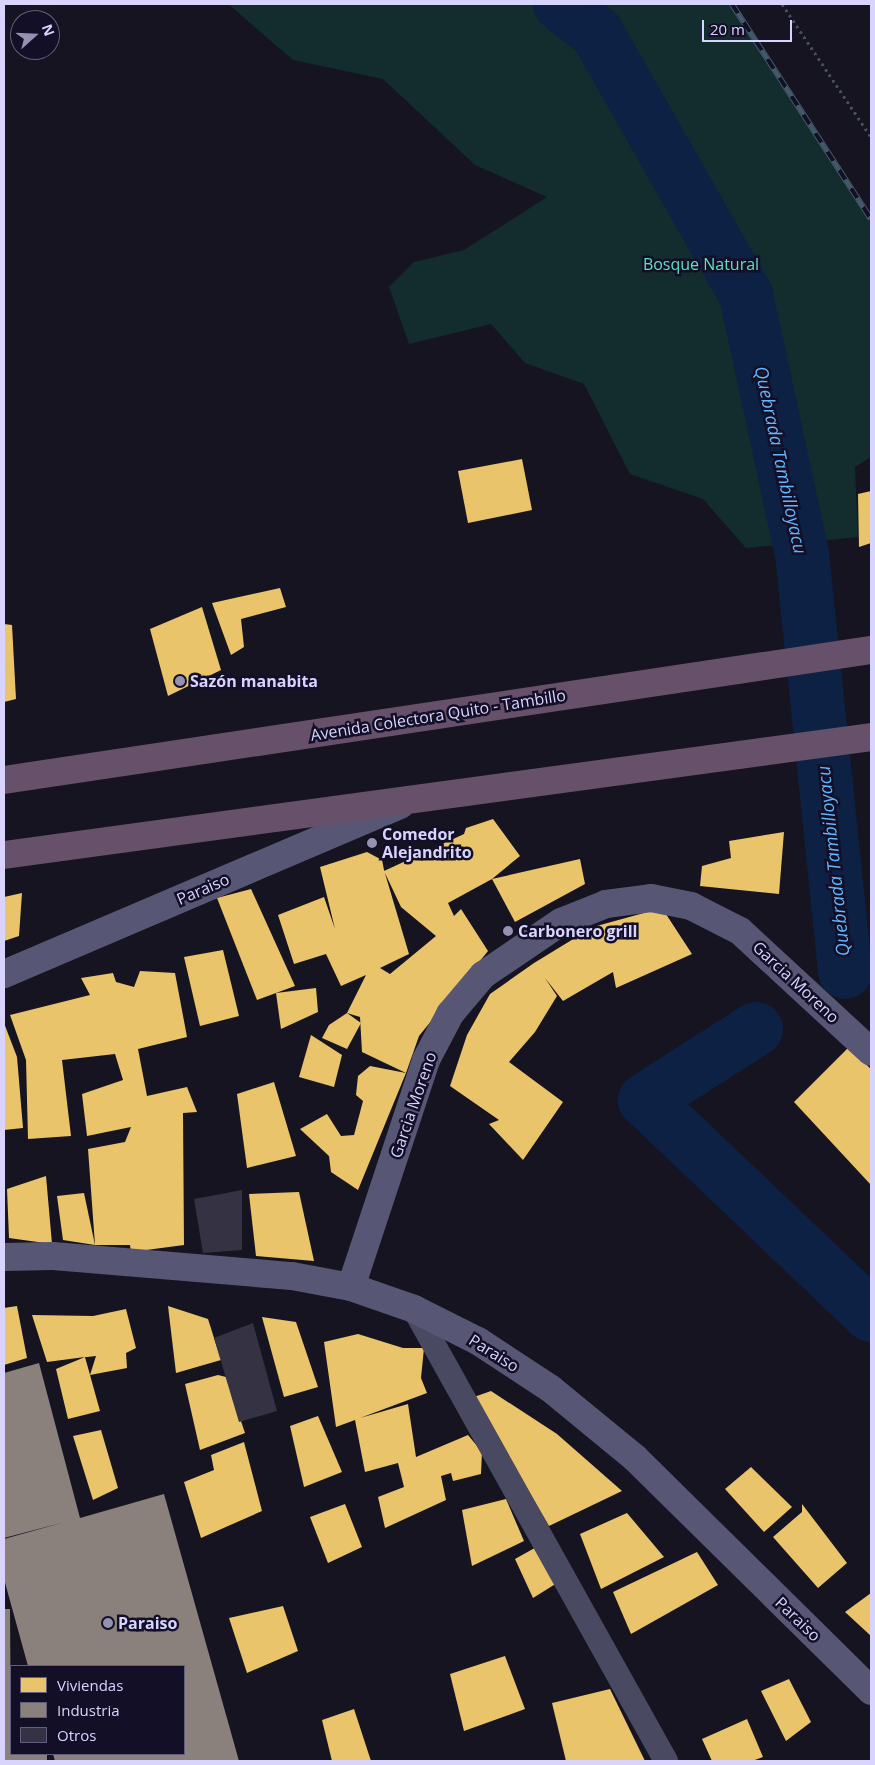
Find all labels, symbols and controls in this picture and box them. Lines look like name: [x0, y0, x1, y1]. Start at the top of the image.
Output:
north arrow: [10, 10, 60, 60]
scale bar: [705, 10, 795, 42]
text: 20 m: [710, 19, 745, 39]
text: N: [38, 21, 59, 39]
park label: Bosque Natural: [643, 254, 759, 274]
water label: Quebrada Tambilloyacu: [751, 364, 811, 556]
place label: Sazón manabita: [190, 671, 318, 691]
marker: Sazón manabita: [174, 675, 186, 687]
street label: Avenida Colectora Quito - Tambillo: [309, 685, 567, 745]
water label: Quebrada Tambilloyacu: [812, 765, 854, 957]
place label: Comedor Alejandrito: [382, 824, 472, 862]
marker: Comedor Alejandrito: [366, 837, 378, 849]
street label: Paraiso: [174, 869, 232, 909]
place label: Carbonero grill: [518, 921, 637, 941]
marker: Carbonero grill: [502, 925, 514, 937]
street label: Garcia Moreno: [749, 937, 843, 1027]
street label: Garcia Moreno: [386, 1049, 440, 1161]
street label: Paraiso: [465, 1330, 523, 1376]
street label: Paraiso: [771, 1593, 825, 1645]
place label: Paraiso: [118, 1613, 177, 1633]
marker: Paraiso: [102, 1617, 114, 1629]
legend: [10, 1665, 185, 1755]
text: Viviendas: [57, 1675, 123, 1695]
text: Industria: [57, 1700, 120, 1720]
text: Otros: [57, 1725, 96, 1745]

